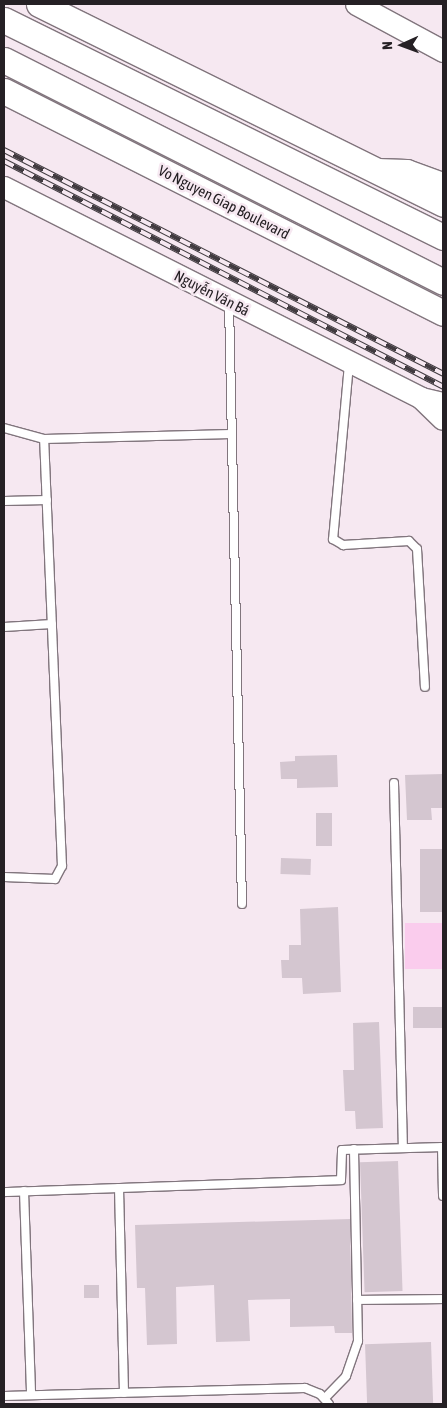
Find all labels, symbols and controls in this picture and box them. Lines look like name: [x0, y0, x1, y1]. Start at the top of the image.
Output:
north arrow: [377, 20, 427, 70]
text: N: [379, 41, 395, 50]
street label: Vo Nguyen Giap Boulevard: [155, 161, 293, 243]
street label: Nguyễn Văn Bá: [171, 266, 253, 320]

